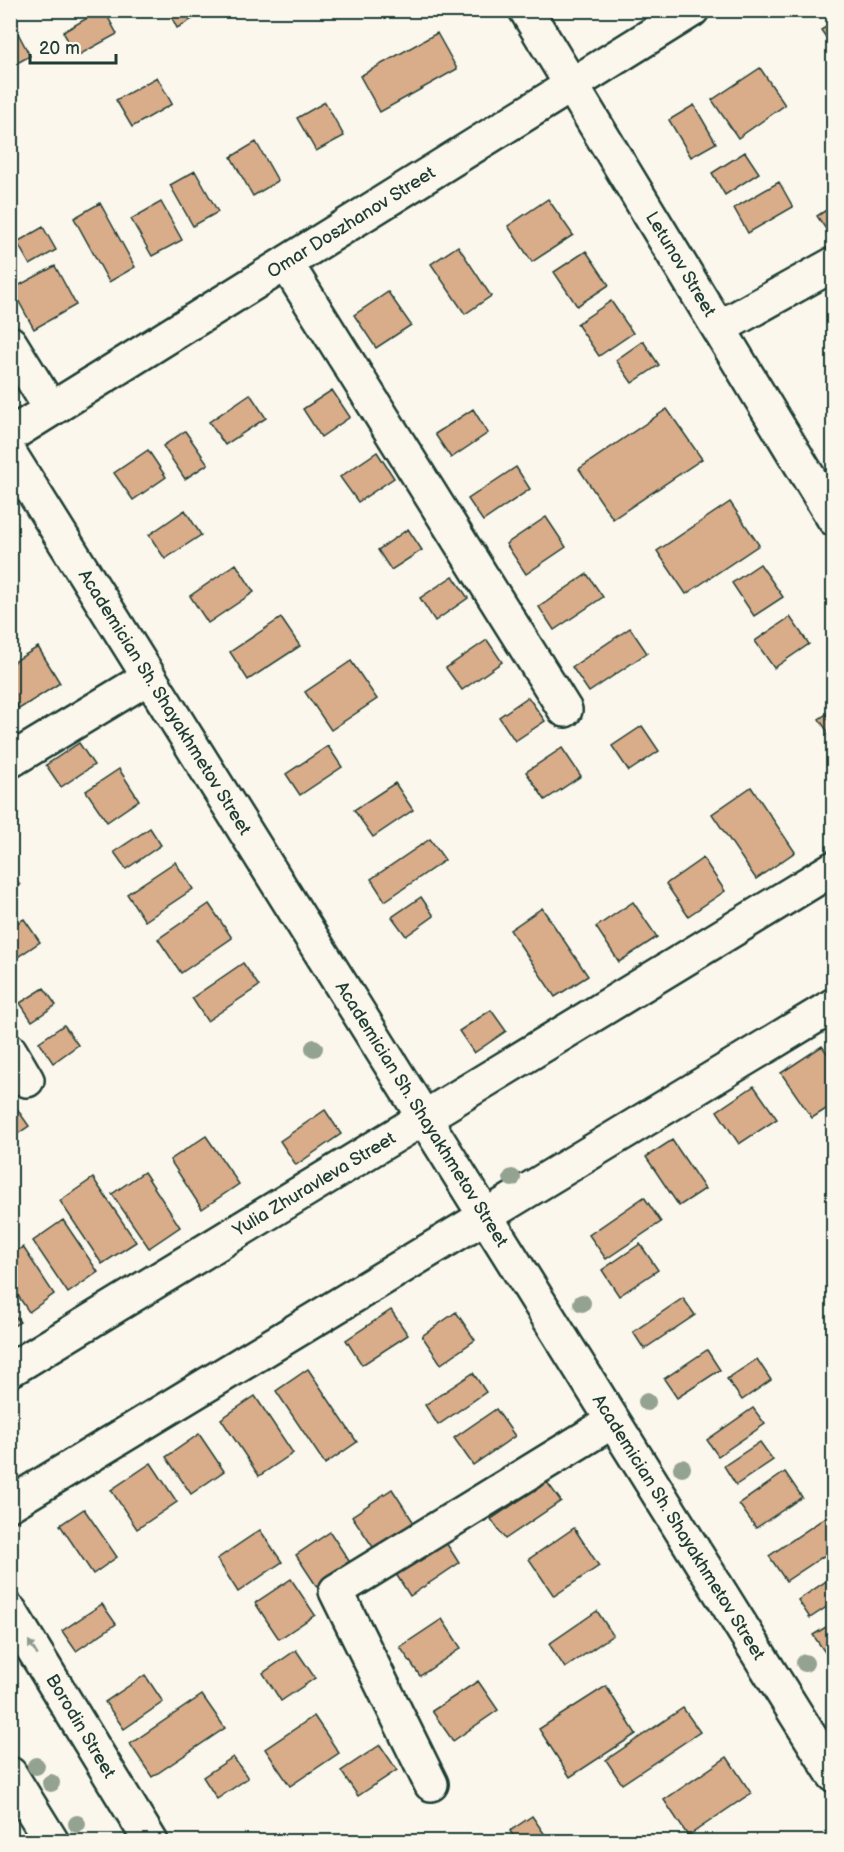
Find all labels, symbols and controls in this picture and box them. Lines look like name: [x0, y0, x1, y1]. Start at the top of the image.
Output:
scale bar: [30, 27, 116, 65]
text: 20 m: [39, 38, 80, 59]
street label: Omar Doszhanov Street: [264, 162, 439, 283]
street label: Letunov Street: [641, 208, 720, 321]
street label: Academician Sh. Shayakhmetov Street: [74, 566, 256, 839]
street label: Academician Sh. Shayakhmetov Street: [331, 978, 513, 1251]
street label: Yulia Zhuravleva Street: [228, 1127, 400, 1242]
street label: Academician Sh. Shayakhmetov Street: [588, 1391, 770, 1664]
one-way arrow: [28, 1640, 39, 1656]
street label: Borodin Street: [41, 1670, 120, 1782]

